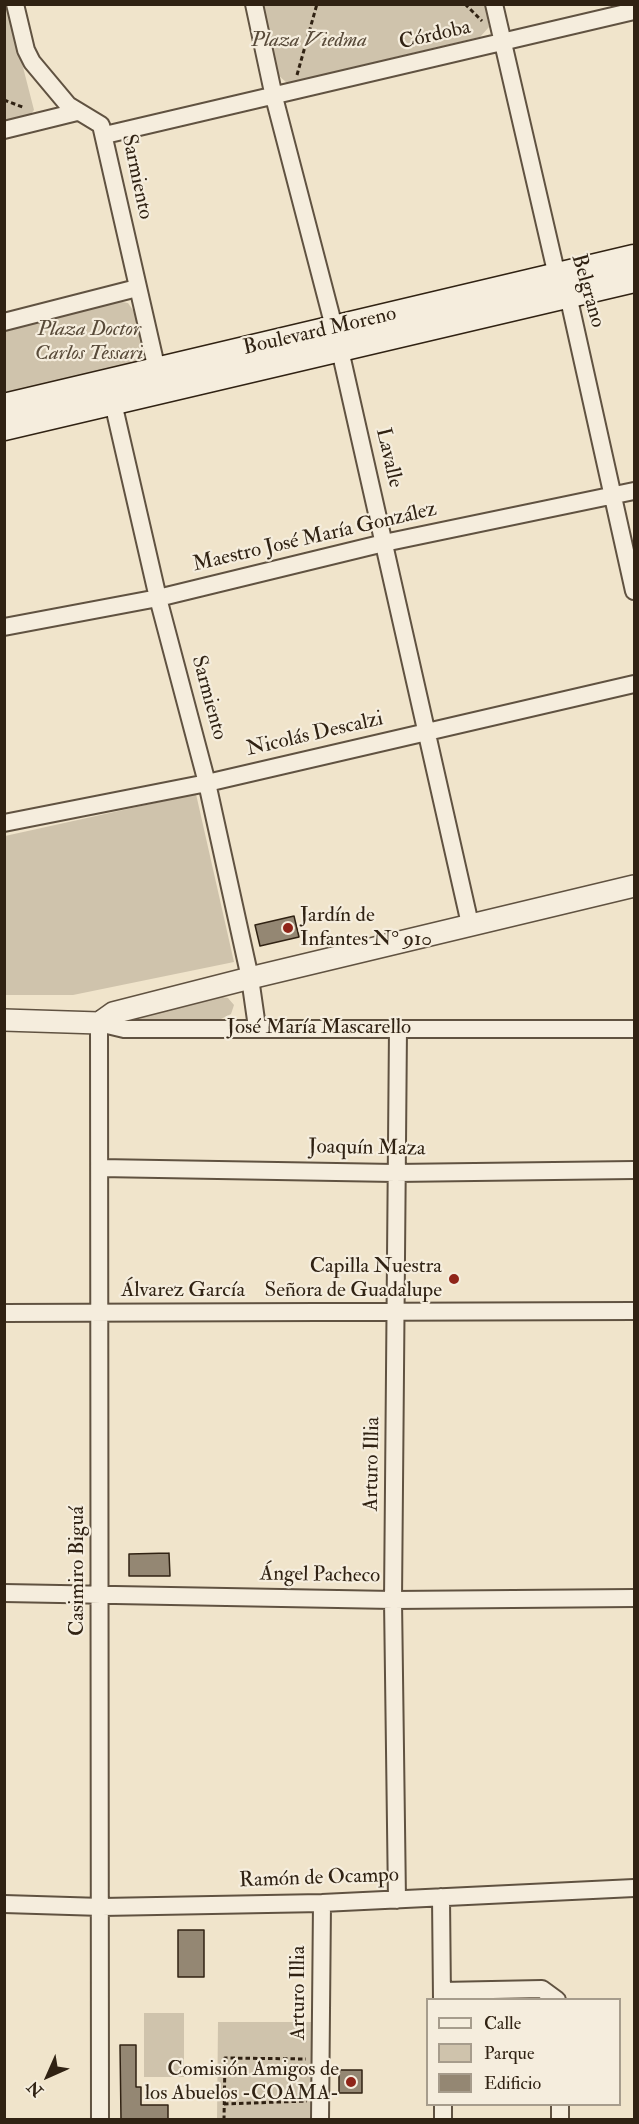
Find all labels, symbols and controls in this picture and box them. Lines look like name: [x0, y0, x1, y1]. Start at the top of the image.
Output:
street label: Córdoba: [397, 16, 473, 56]
park label: Plaza Viedma: [251, 28, 367, 54]
street label: Sarmiento: [115, 132, 157, 222]
street label: Belgrano: [564, 251, 610, 331]
street label: Boulevard Moreno: [241, 302, 399, 362]
park label: Plaza Doctor Carlos Tessari: [35, 317, 143, 367]
street label: Lavalle: [369, 426, 407, 490]
street label: Maestro José María González: [191, 498, 439, 578]
street label: Sarmiento: [185, 653, 231, 743]
street label: Nicolás Descalzi: [244, 707, 386, 763]
place label: Jardín de Infantes N° 910: [300, 903, 432, 953]
marker: Jardín de Infantes N° 910: [281, 921, 295, 935]
street label: José María Mascarello: [227, 1015, 411, 1041]
street label: Joaquín Maza: [308, 1135, 426, 1163]
place label: Capilla Nuestra Señora de Guadalupe: [265, 1254, 442, 1304]
marker: Capilla Nuestra Señora de Guadalupe: [447, 1272, 461, 1286]
street label: Álvarez García: [121, 1278, 245, 1304]
street label: Arturo Illia: [360, 1416, 386, 1512]
street label: Casimiro Biguá: [65, 1506, 91, 1636]
street label: Ángel Pacheco: [260, 1562, 380, 1590]
street label: Ramón de Ocampo: [239, 1864, 399, 1894]
street label: Arturo Illia: [286, 1946, 312, 2040]
legend: [426, 1998, 621, 2106]
text: Calle: [484, 2012, 521, 2035]
text: Parque: [484, 2042, 534, 2065]
north arrow: [18, 2046, 78, 2106]
place label: Comisión Amigos de los Abuelos -COAMA-: [145, 2057, 339, 2107]
text: Edificio: [484, 2072, 541, 2095]
marker: Comisión Amigos de los Abuelos -COAMA-: [344, 2075, 358, 2089]
text: N: [23, 2077, 47, 2101]

